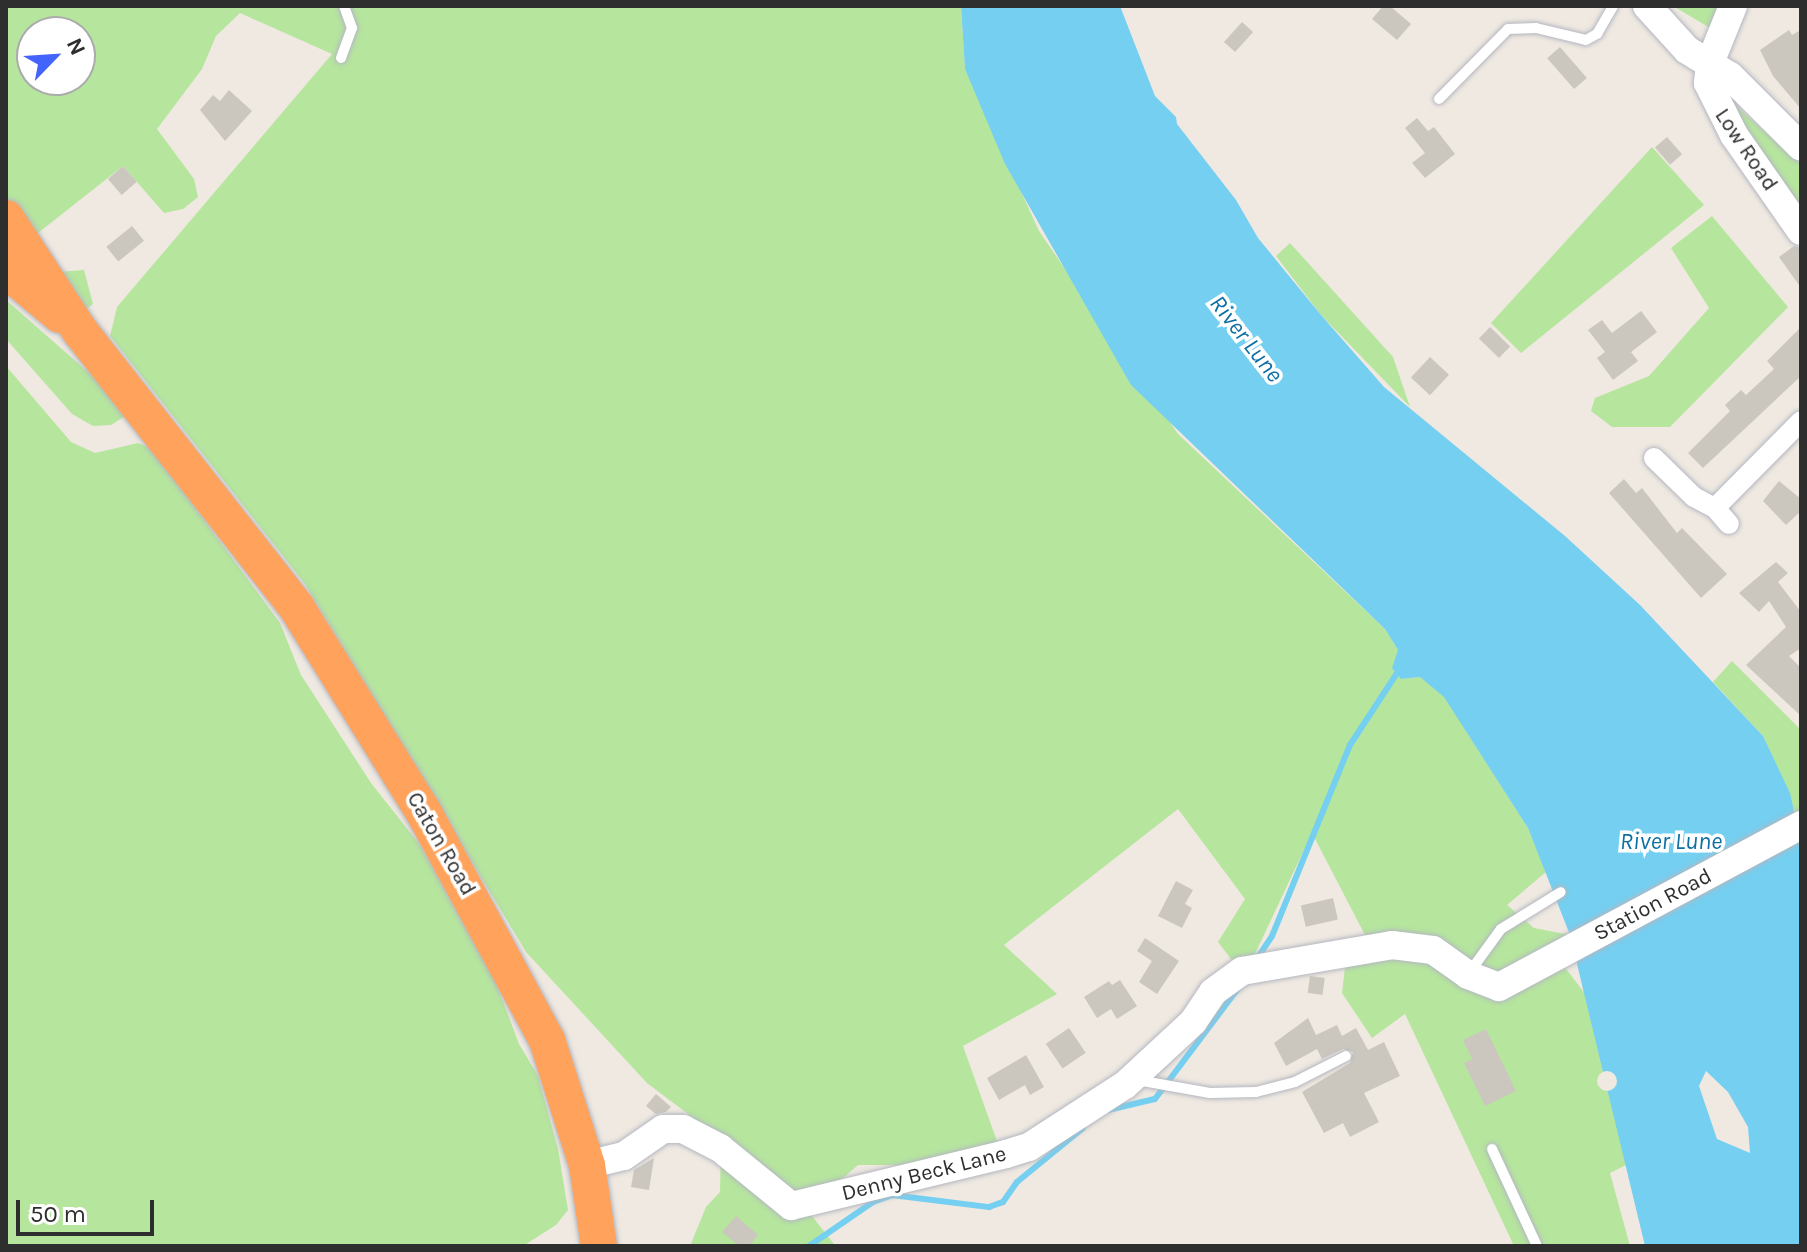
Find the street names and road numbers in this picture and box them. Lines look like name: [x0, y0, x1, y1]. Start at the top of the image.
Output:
street label: Low Road: [1709, 104, 1783, 196]
street label: Caton Road: [401, 788, 481, 900]
street label: Station Road: [1590, 863, 1716, 947]
street label: Denny Beck Lane: [839, 1141, 1009, 1207]

